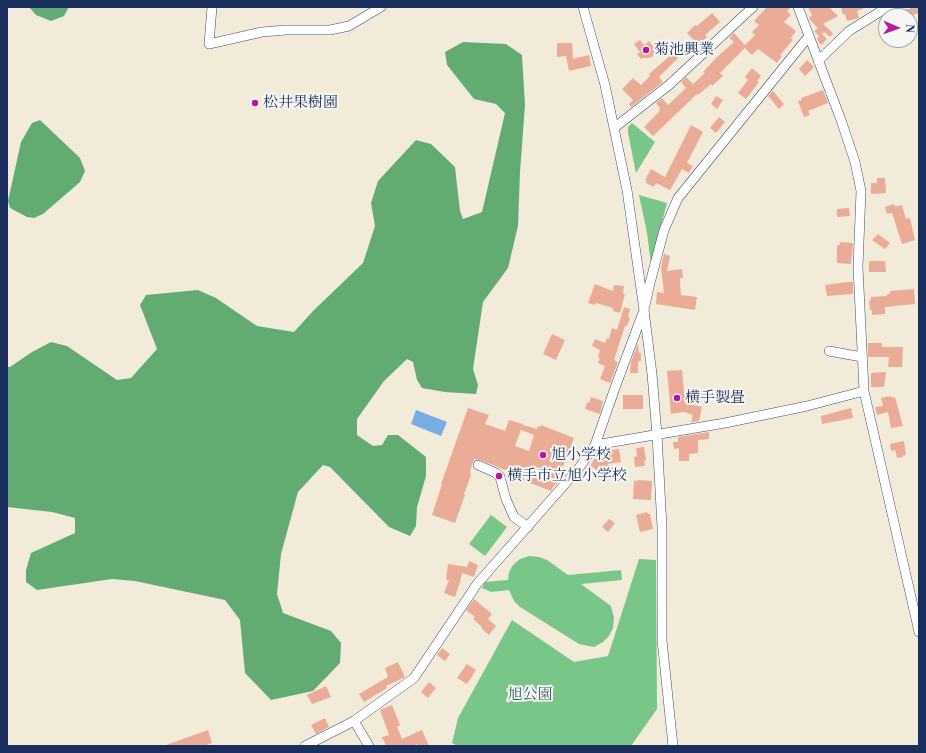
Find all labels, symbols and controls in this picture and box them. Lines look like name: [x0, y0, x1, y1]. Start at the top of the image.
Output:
north arrow: [878, 8, 918, 48]
text: N: [902, 24, 916, 33]
place label: 菊池興業: [654, 41, 714, 59]
marker: 菊池興業: [641, 45, 651, 55]
place label: 松井果樹園: [263, 94, 338, 112]
marker: 松井果樹園: [250, 98, 260, 108]
place label: 横手製畳: [685, 389, 745, 407]
marker: 横手製畳: [672, 393, 682, 403]
place label: 旭小学校: [551, 446, 611, 464]
marker: 旭小学校: [538, 450, 548, 460]
place label: 横手市立旭小学校: [507, 467, 627, 485]
marker: 横手市立旭小学校: [494, 471, 504, 481]
park label: 旭公園: [508, 686, 552, 704]

